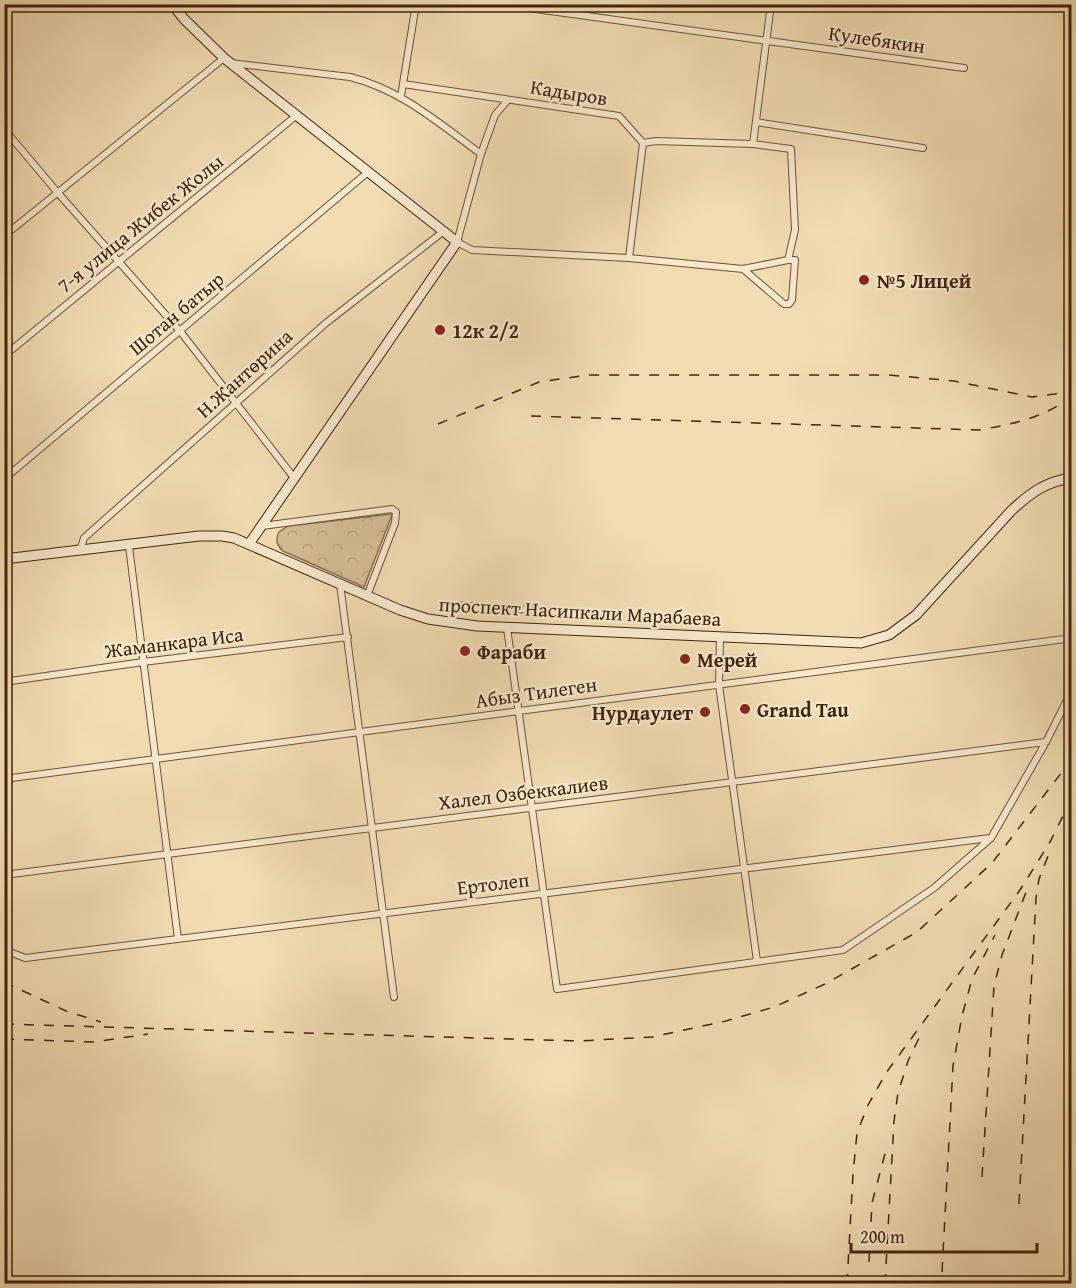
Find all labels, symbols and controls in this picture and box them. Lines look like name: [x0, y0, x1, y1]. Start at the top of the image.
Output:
street label: Кулебякин: [827, 18, 928, 60]
street label: Кадыров: [528, 72, 610, 112]
street label: 7-я улица Жибек Жолы: [51, 147, 229, 299]
street label: Шотан батыр: [122, 264, 230, 361]
place label: №5 Лицей: [876, 266, 972, 295]
marker: №5 Лицей: [857, 273, 871, 287]
place label: 12к 2/2: [452, 316, 519, 345]
street label: Н.Жантөрина: [189, 322, 299, 424]
marker: 12к 2/2: [433, 323, 447, 337]
street label: проспект Насипкали Марабаева: [438, 589, 722, 633]
street label: Жаманкара Иса: [102, 619, 245, 665]
place label: Фараби: [477, 637, 546, 666]
marker: Фараби: [458, 644, 472, 658]
place label: Мерей: [697, 645, 758, 674]
marker: Мерей: [678, 652, 692, 666]
street label: Абыз Тилеген: [473, 669, 599, 715]
place label: Grand Tau: [757, 695, 849, 724]
place label: Нурдаулет: [592, 698, 693, 727]
marker: Grand Tau: [738, 702, 752, 716]
marker: Нурдаулет: [698, 705, 712, 719]
street label: Халел Озбеккалиев: [437, 767, 609, 817]
street label: Ертолеп: [455, 864, 531, 902]
scale bar: [851, 1216, 1037, 1254]
text: 200 m: [860, 1223, 905, 1250]

